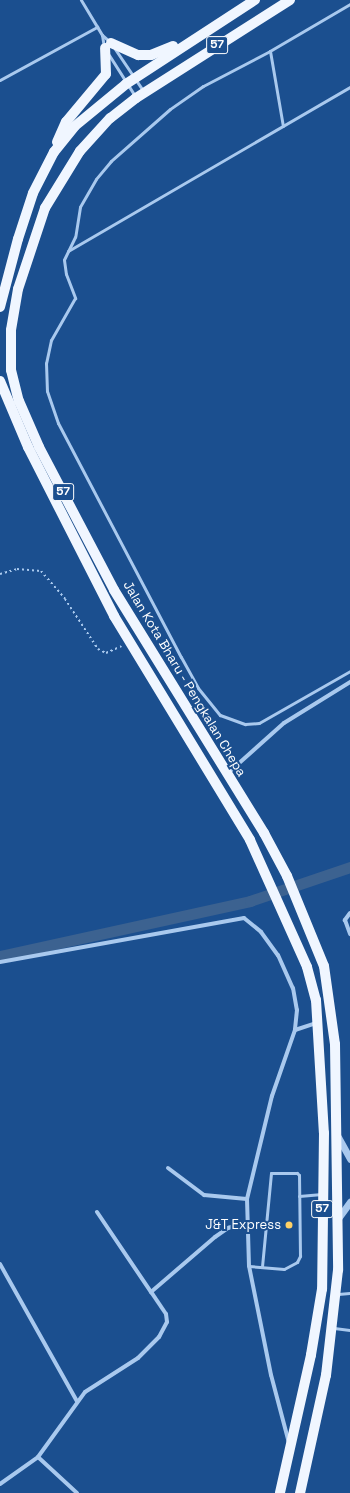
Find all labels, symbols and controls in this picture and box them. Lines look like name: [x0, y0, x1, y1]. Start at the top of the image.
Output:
road number: 57: [206, 35, 228, 55]
road number: 57: [52, 482, 74, 502]
street label: Jalan Kota Bharu - Pengkalan Chepa: [119, 578, 249, 780]
road number: 57: [311, 1199, 333, 1219]
place label: J&T Express: [205, 1217, 281, 1233]
marker: J&T Express: [284, 1220, 294, 1230]

